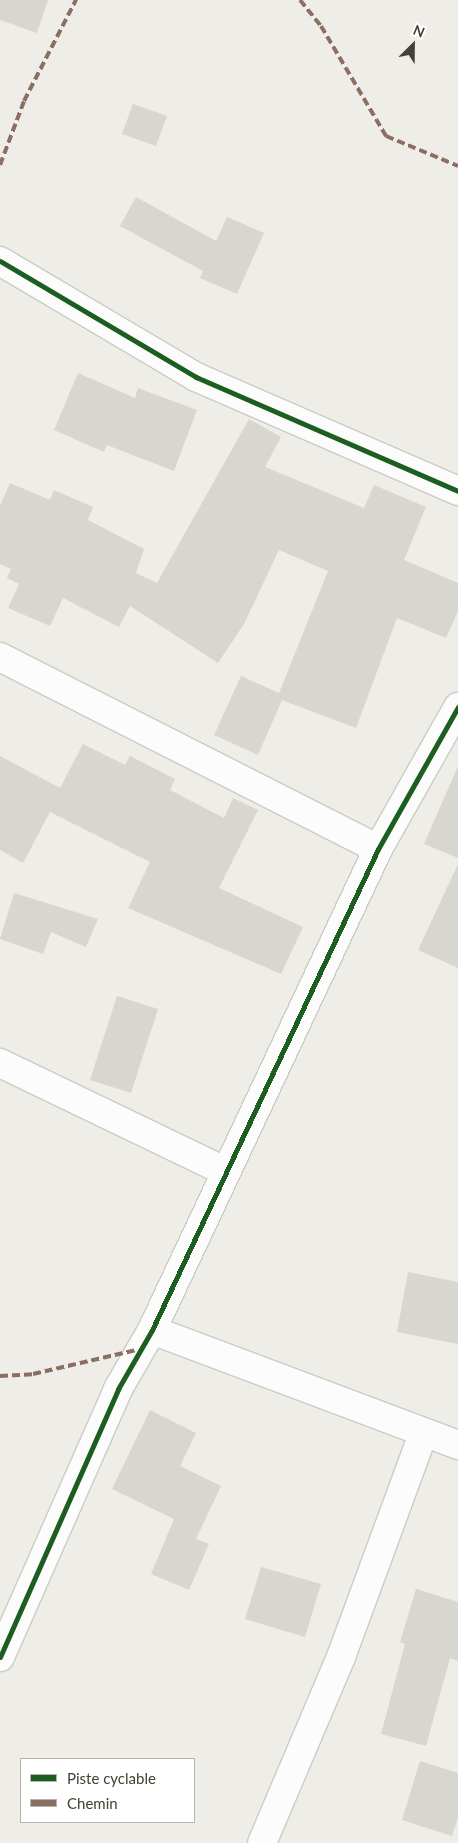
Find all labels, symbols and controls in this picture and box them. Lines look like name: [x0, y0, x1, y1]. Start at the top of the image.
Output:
north arrow: [388, 20, 438, 70]
text: N: [411, 21, 427, 41]
legend: [20, 1758, 195, 1823]
text: Piste cyclable: [67, 1769, 156, 1787]
text: Chemin: [67, 1794, 118, 1812]

